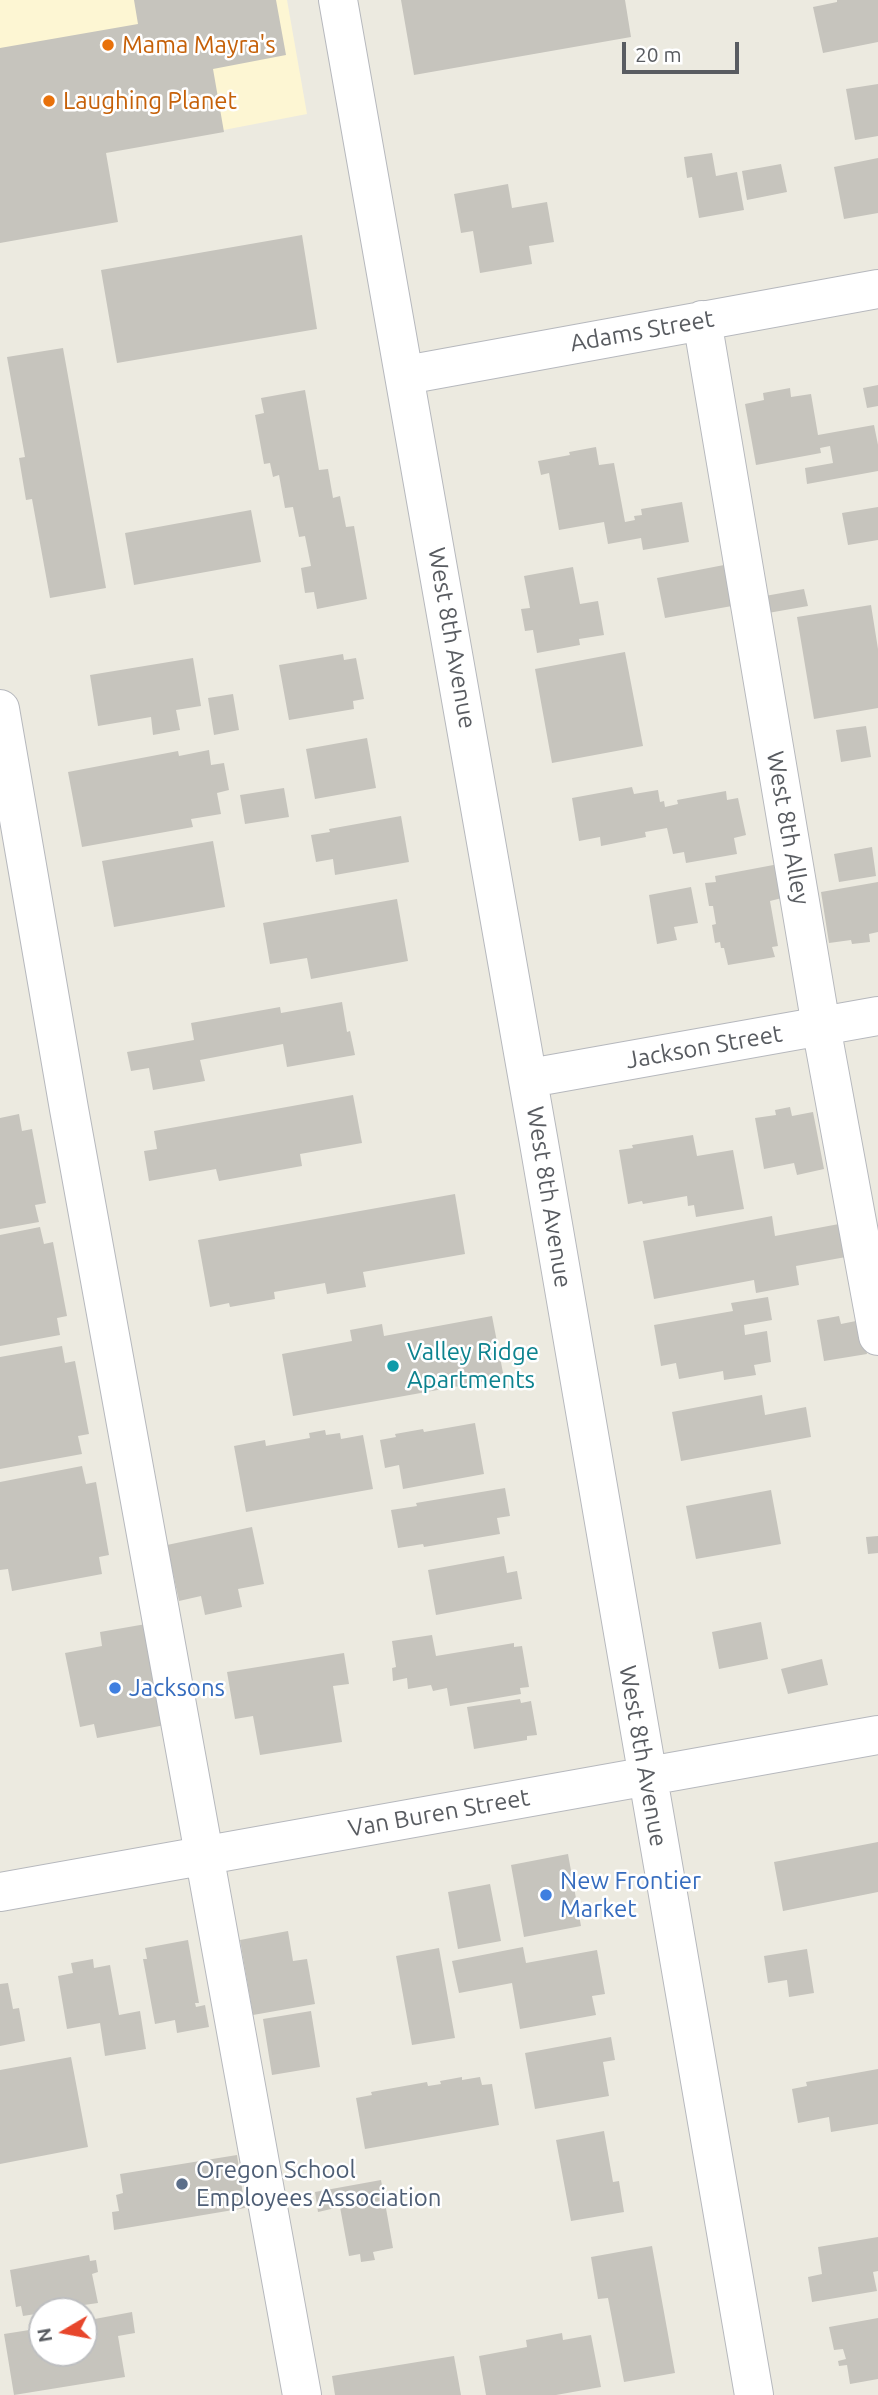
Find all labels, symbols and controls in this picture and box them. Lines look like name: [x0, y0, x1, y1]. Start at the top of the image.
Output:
scale bar: [626, 28, 743, 72]
place label: Mama Mayra's: [122, 31, 276, 59]
marker: Mama Mayra's: [100, 37, 116, 53]
text: 20 m: [635, 42, 682, 66]
place label: Laughing Planet: [63, 87, 237, 115]
marker: Laughing Planet: [41, 93, 57, 109]
street label: Adams Street: [568, 304, 716, 358]
street label: West 8th Avenue: [422, 545, 482, 731]
street label: West 8th Alley: [760, 749, 816, 907]
street label: Jackson Street: [624, 1019, 784, 1075]
street label: West 8th Avenue: [520, 1104, 578, 1290]
place label: Valley Ridge Apartments: [407, 1338, 539, 1394]
marker: Valley Ridge Apartments: [385, 1358, 401, 1374]
street label: West 8th Avenue: [613, 1663, 673, 1849]
place label: Jacksons: [129, 1674, 225, 1702]
marker: Jacksons: [107, 1680, 123, 1696]
street label: Van Buren Street: [346, 1783, 532, 1843]
place label: New Frontier Market: [560, 1867, 701, 1923]
marker: New Frontier Market: [538, 1887, 554, 1903]
place label: Oregon School Employees Association: [196, 2156, 442, 2212]
marker: Oregon School Employees Association: [174, 2176, 190, 2192]
north arrow: [28, 2297, 98, 2367]
text: N: [32, 2326, 56, 2344]

